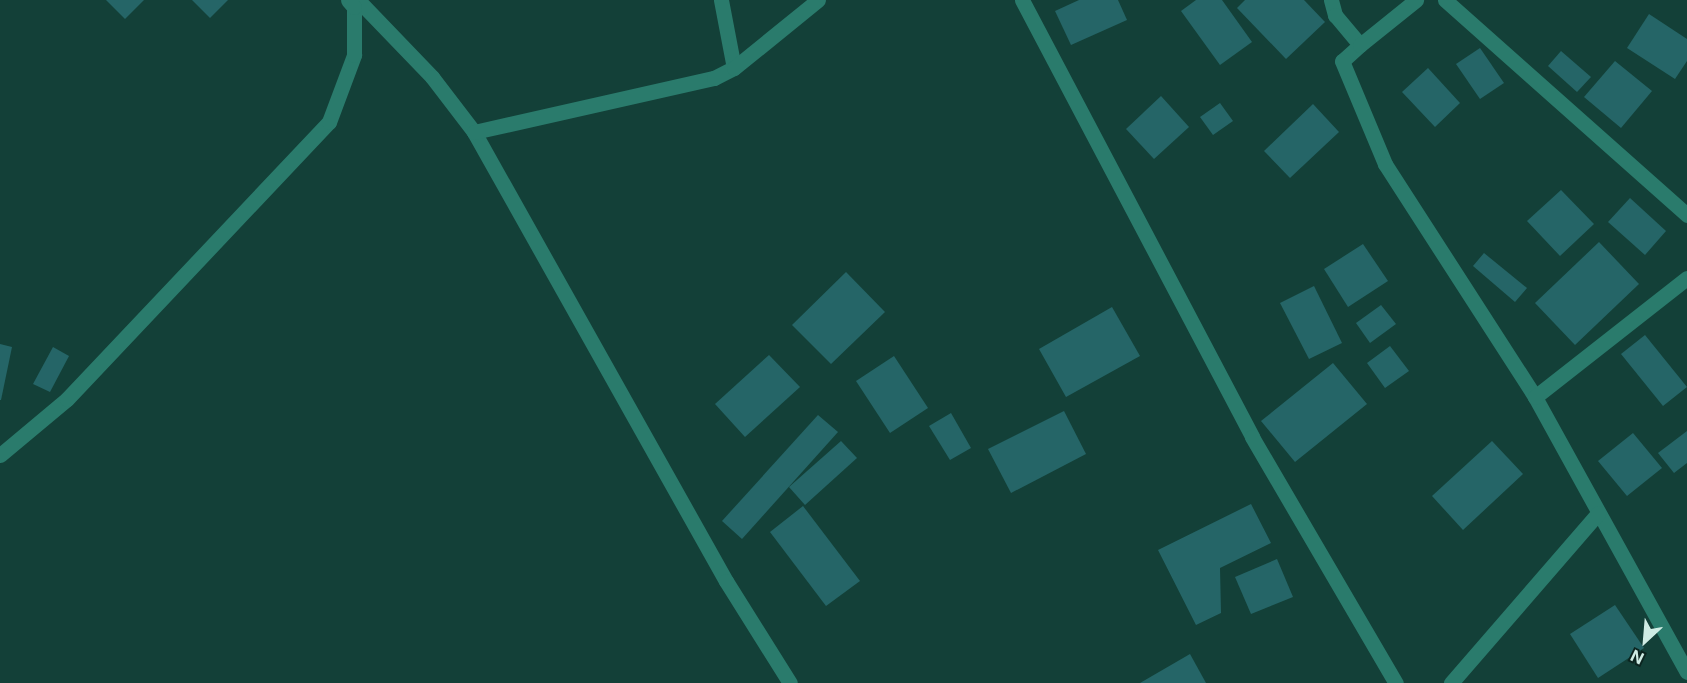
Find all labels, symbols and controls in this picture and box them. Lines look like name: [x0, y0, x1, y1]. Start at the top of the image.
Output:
north arrow: [1615, 611, 1675, 671]
text: N: [1627, 646, 1647, 669]

